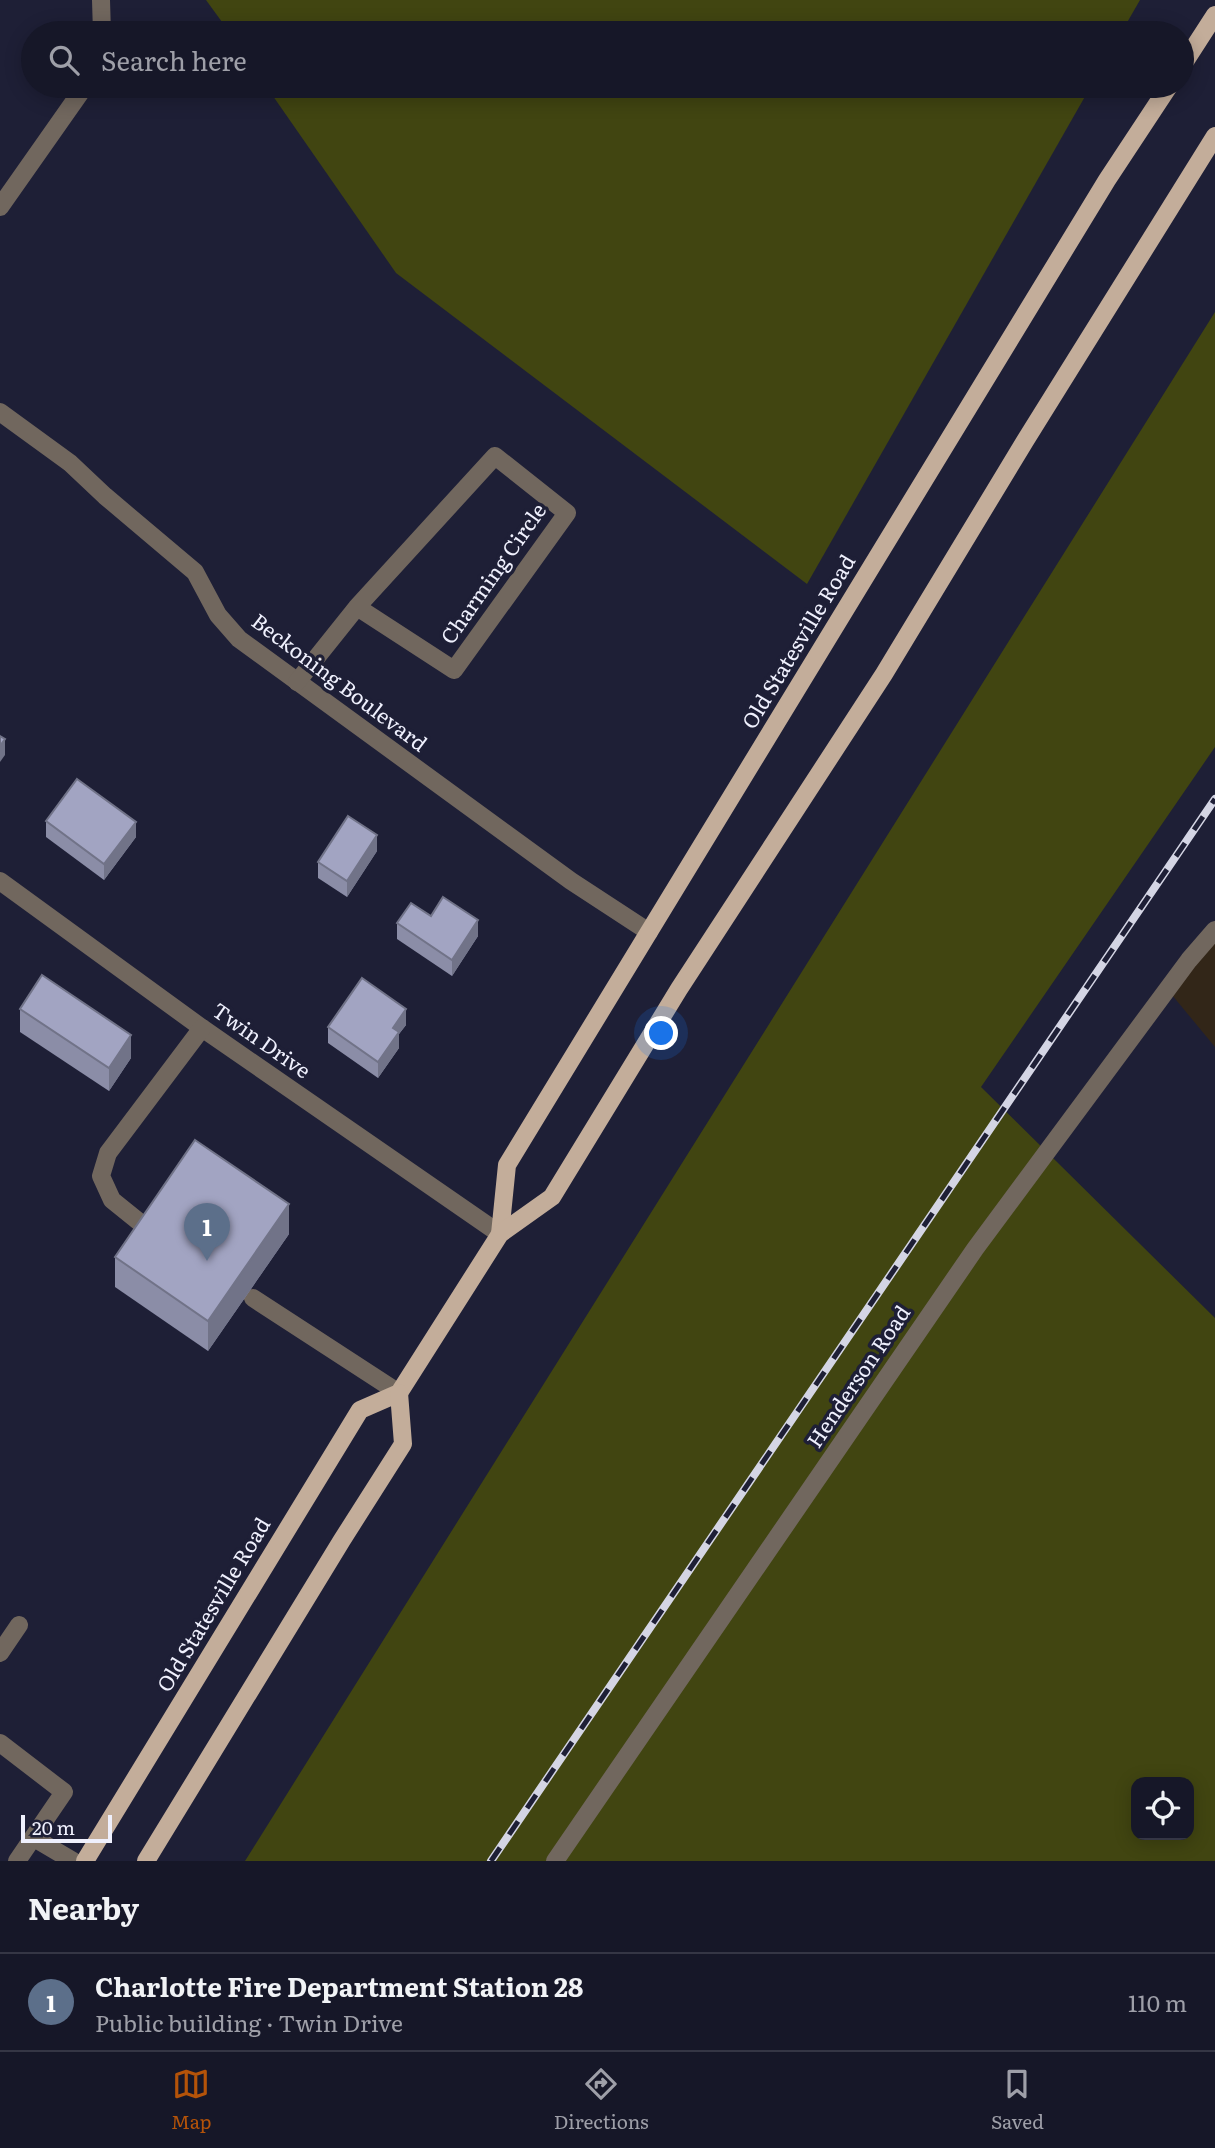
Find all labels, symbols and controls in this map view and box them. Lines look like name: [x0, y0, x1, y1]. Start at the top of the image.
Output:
search box: [21, 21, 1194, 98]
text: Search here: [101, 40, 247, 79]
icon: search: [45, 41, 83, 79]
street label: Charming Circle: [432, 496, 552, 649]
street label: Old Statesville Road: [732, 548, 861, 734]
street label: Beckoning Boulevard: [246, 605, 435, 758]
street label: Twin Drive: [207, 994, 318, 1084]
your location: [644, 1016, 678, 1050]
pin: 1: [184, 1203, 230, 1261]
street label: Henderson Road: [798, 1298, 916, 1453]
street label: Old Statesville Road: [147, 1511, 276, 1697]
map controls: [1131, 1777, 1194, 1840]
button: locate: [1131, 1777, 1194, 1840]
scale bar: [21, 1812, 112, 1844]
text: 20 m: [32, 1813, 75, 1841]
text: Nearby: [28, 1885, 139, 1929]
text: Charlotte Fire Department Station 28: [95, 1966, 583, 2005]
text: 1: [46, 1985, 56, 2019]
text: 110 m: [1128, 1985, 1187, 2019]
text: Public building · Twin Drive: [95, 2005, 403, 2039]
tab: Map: [171, 2065, 212, 2135]
tab: Directions: [554, 2065, 649, 2135]
tab: Saved: [991, 2065, 1044, 2135]

